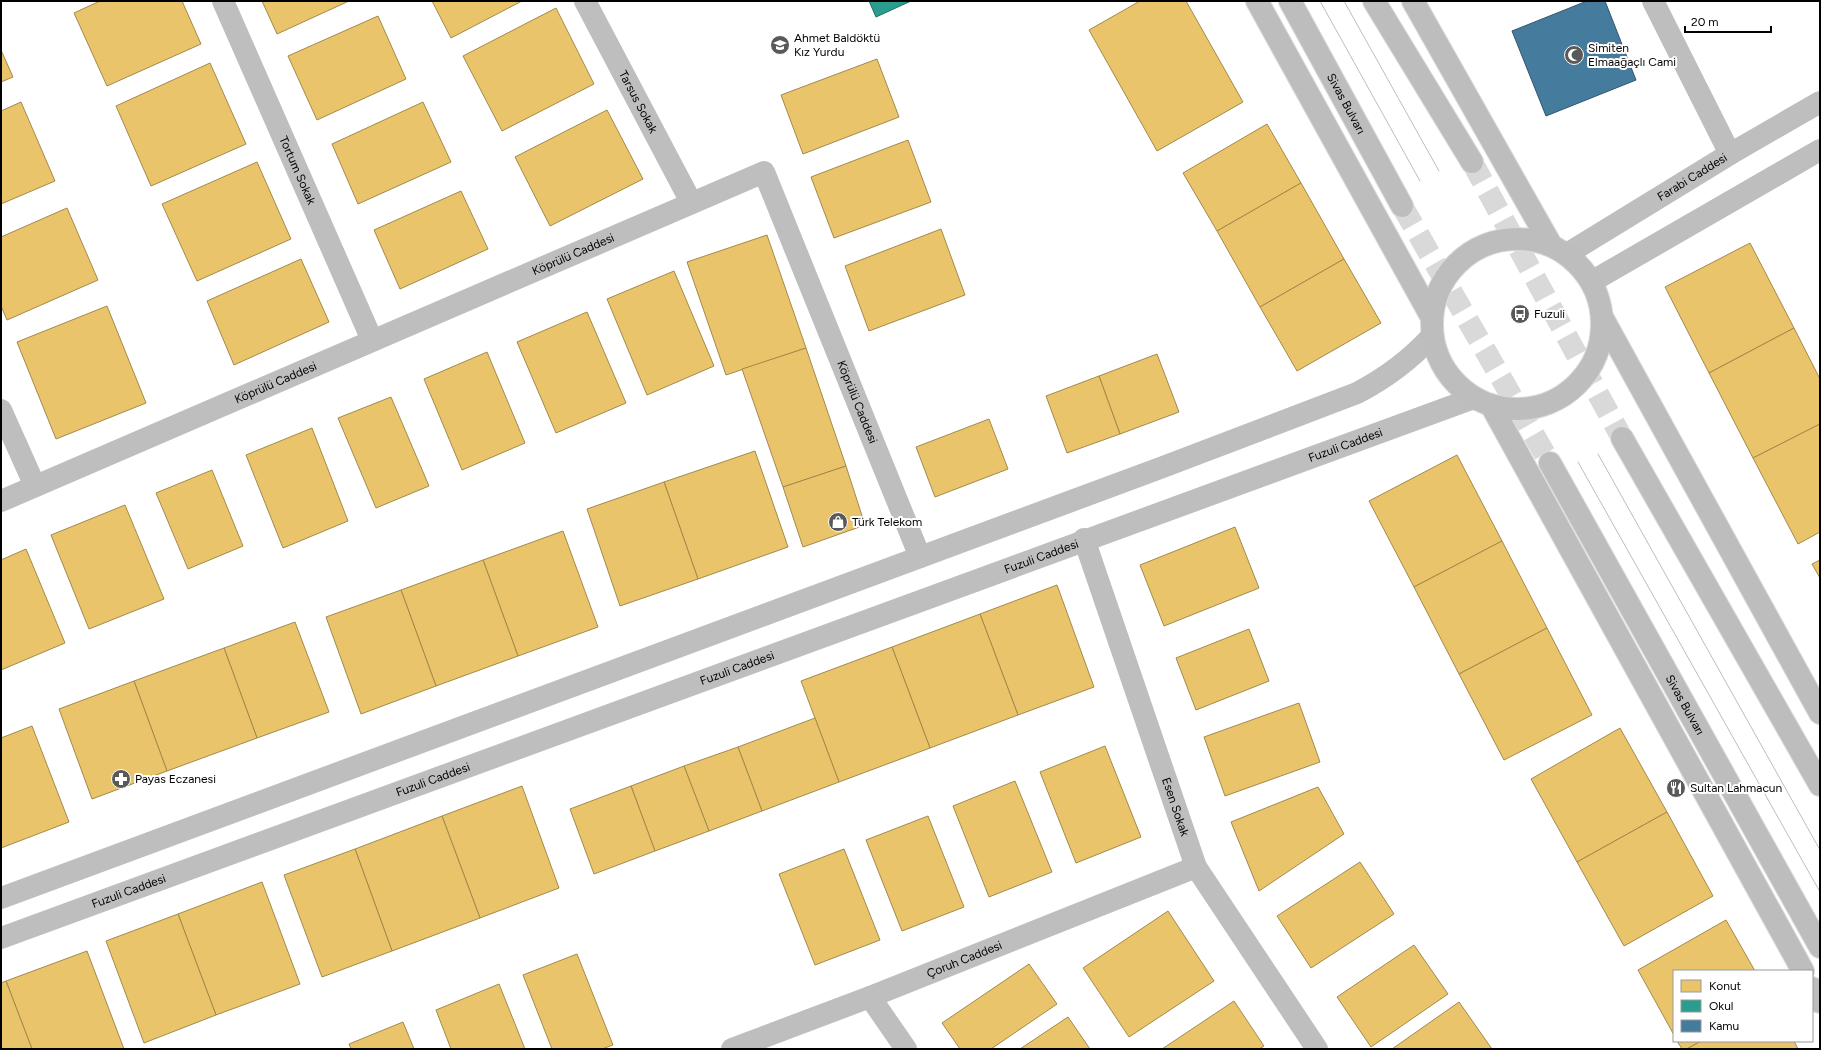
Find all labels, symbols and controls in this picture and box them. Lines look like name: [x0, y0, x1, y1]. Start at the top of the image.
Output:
scale bar: [1685, 8, 1771, 34]
text: 20 m: [1691, 15, 1719, 29]
place label: Ahmet Baldöktü Kız Yurdu: [794, 31, 880, 59]
school or university icon: Ahmet Baldöktü Kız Yurdu: [769, 34, 791, 56]
place label: Simiten Elmaağaçlı Cami: [1588, 41, 1676, 69]
mosque icon: Simiten Elmaağaçlı Cami: [1563, 44, 1585, 66]
street label: Tarsus Sokak: [616, 68, 661, 136]
street label: Sivas Bulvarı: [1324, 71, 1368, 136]
street label: Tortum Sokak: [276, 134, 319, 207]
street label: Farabi Caddesi: [1655, 150, 1730, 204]
street label: Köprülü Caddesi: [530, 230, 616, 278]
bus stop icon: Fuzuli: [1509, 303, 1531, 325]
place label: Fuzuli: [1534, 307, 1565, 321]
street label: Köprülü Caddesi: [834, 358, 880, 445]
street label: Köprülü Caddesi: [232, 359, 319, 407]
street label: Fuzuli Caddesi: [1306, 425, 1385, 465]
shop icon: Türk Telekom: [827, 511, 849, 533]
place label: Türk Telekom: [852, 515, 922, 529]
street label: Fuzuli Caddesi: [1002, 537, 1080, 577]
street label: Fuzuli Caddesi: [698, 648, 776, 688]
street label: Sivas Bulvarı: [1663, 672, 1707, 737]
street label: Fuzuli Caddesi: [394, 760, 472, 800]
pharmacy icon: Payas Eczanesi: [110, 768, 132, 790]
place label: Payas Eczanesi: [135, 772, 216, 786]
street label: Esen Sokak: [1159, 776, 1192, 838]
restaurant icon: Sultan Lahmacun: [1665, 777, 1687, 799]
place label: Sultan Lahmacun: [1690, 781, 1783, 795]
street label: Fuzuli Caddesi: [90, 871, 168, 911]
street label: Çoruh Caddesi: [925, 938, 1004, 981]
legend: [1673, 970, 1813, 1042]
text: Konut: [1709, 979, 1742, 993]
text: Okul: [1709, 999, 1733, 1013]
text: Kamu: [1709, 1019, 1739, 1033]

